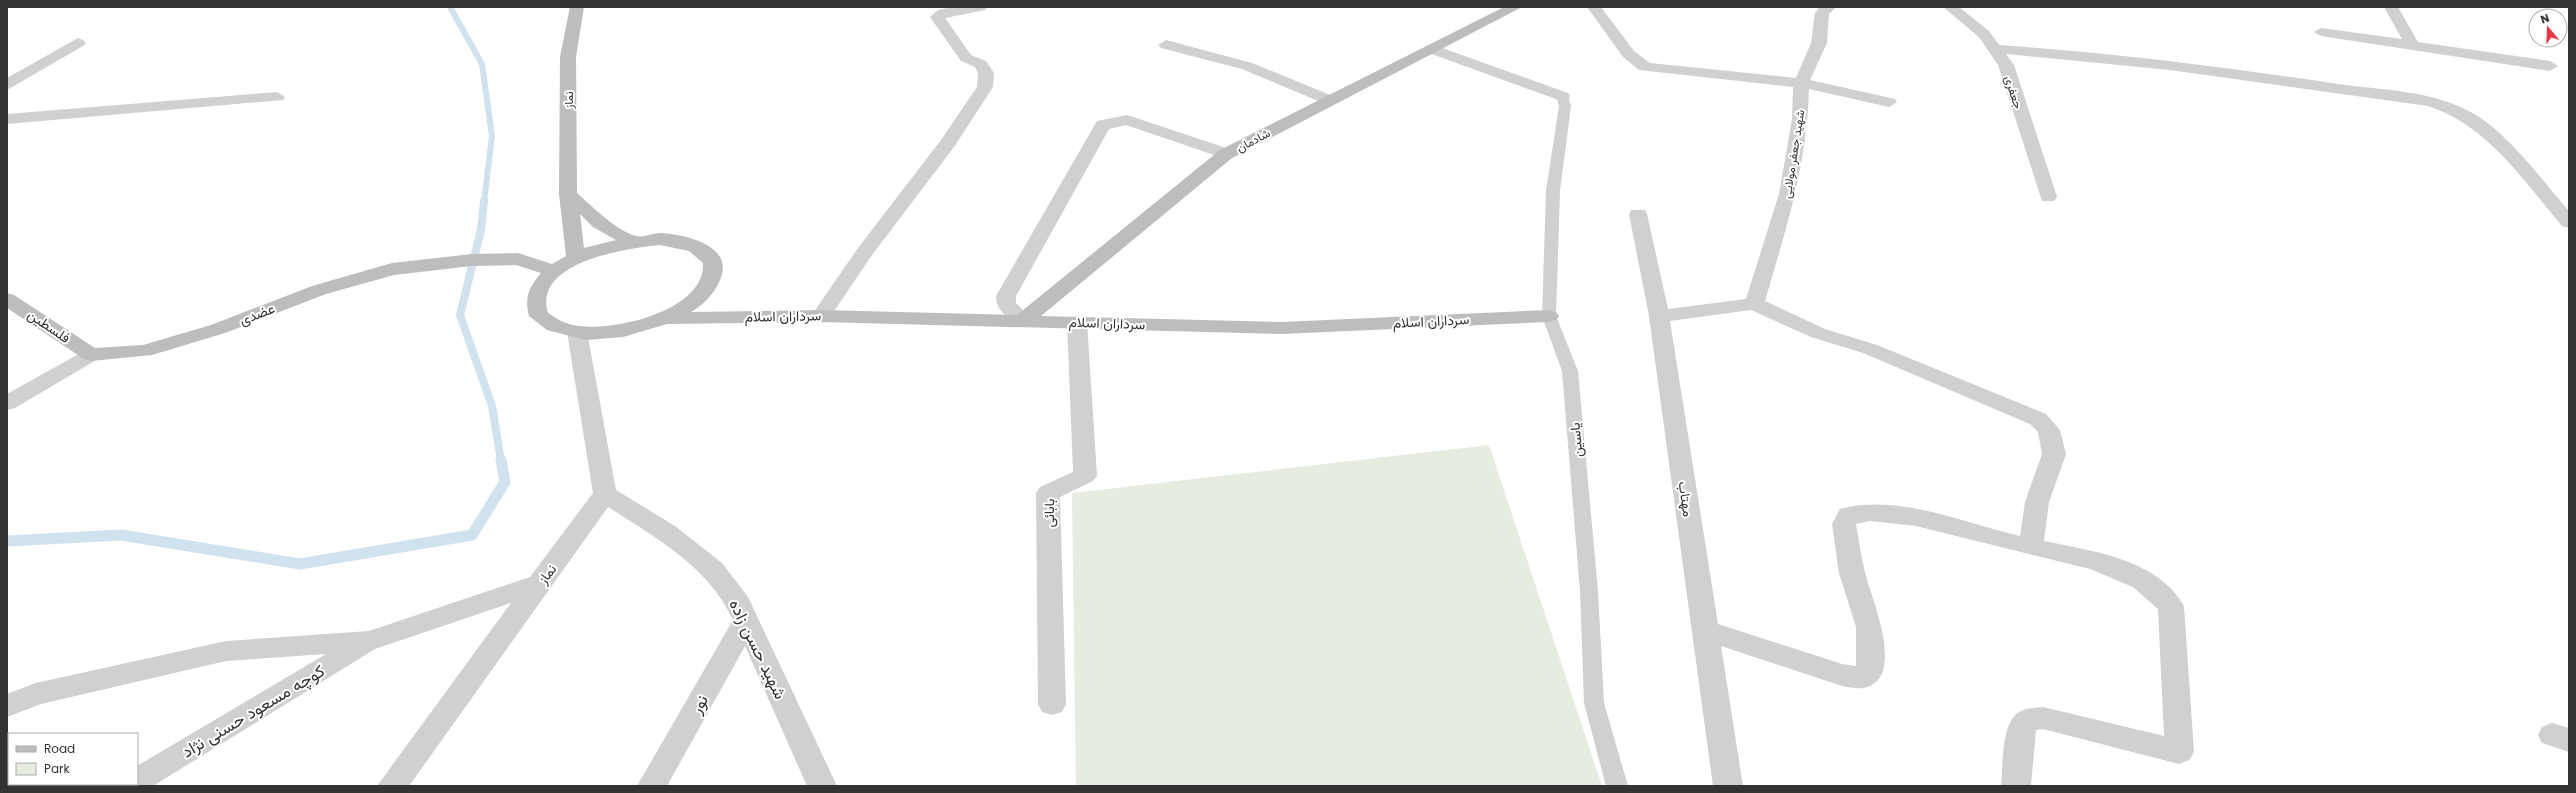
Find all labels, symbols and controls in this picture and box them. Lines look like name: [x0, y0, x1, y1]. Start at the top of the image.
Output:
north arrow: [2528, 8, 2568, 48]
text: N: [2538, 10, 2551, 27]
street label: جعفری: [2001, 73, 2027, 111]
street label: نماز: [560, 91, 577, 110]
street label: شهید جعفر مولایی: [1778, 108, 1808, 200]
street label: شادمان: [1233, 124, 1273, 156]
street label: عضدی: [236, 298, 278, 330]
street label: فلسطین: [24, 304, 74, 348]
street label: سرداران اسلام: [745, 305, 821, 327]
street label: سرداران اسلام: [1392, 309, 1470, 333]
street label: سرداران اسلام: [1068, 312, 1146, 334]
street label: یاسین: [1565, 422, 1587, 458]
street label: مهتاب: [1674, 480, 1698, 518]
street label: بابائی: [1039, 498, 1059, 528]
street label: نماز: [532, 560, 561, 589]
street label: شهید حسن زاده: [723, 595, 793, 703]
street label: کوچه مسعود حسنی نژاد: [177, 658, 329, 763]
street label: نور: [684, 690, 714, 719]
legend: [8, 733, 138, 785]
text: Road: [44, 740, 75, 757]
text: Park: [44, 760, 71, 777]

